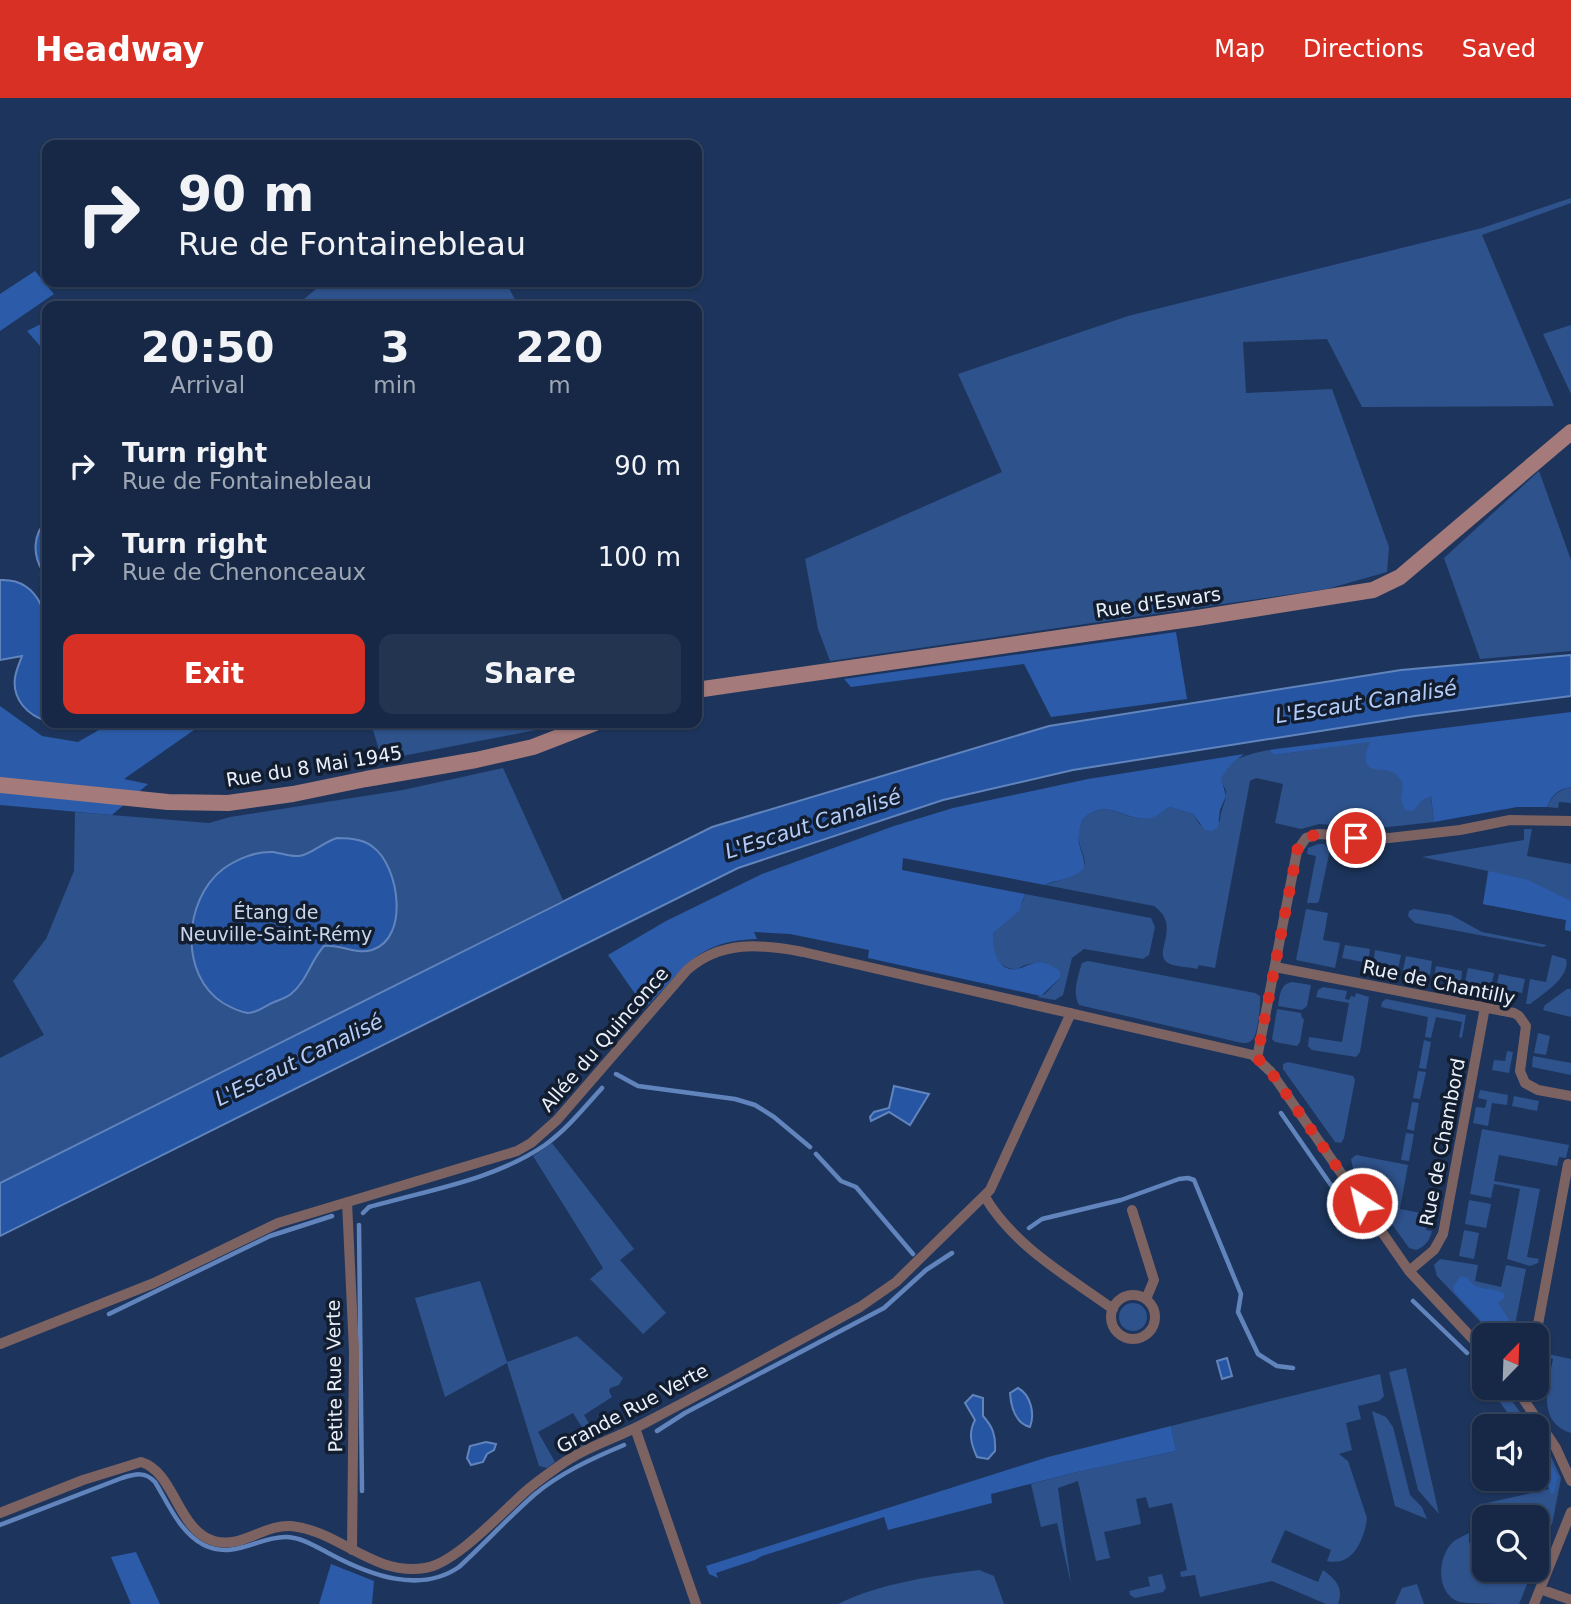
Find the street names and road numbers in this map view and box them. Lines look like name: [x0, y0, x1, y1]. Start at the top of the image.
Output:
street label: Rue d'Eswars: [1094, 582, 1222, 622]
street label: Rue du 8 Mai 1945: [224, 741, 404, 791]
street label: Rue de Chantilly: [1361, 955, 1517, 1009]
street label: Allée du Quinconce: [535, 962, 673, 1116]
street label: Rue de Chambord: [1415, 1056, 1469, 1228]
street label: Petite Rue Verte: [322, 1299, 346, 1453]
street label: Grande Rue Verte: [553, 1359, 711, 1457]

